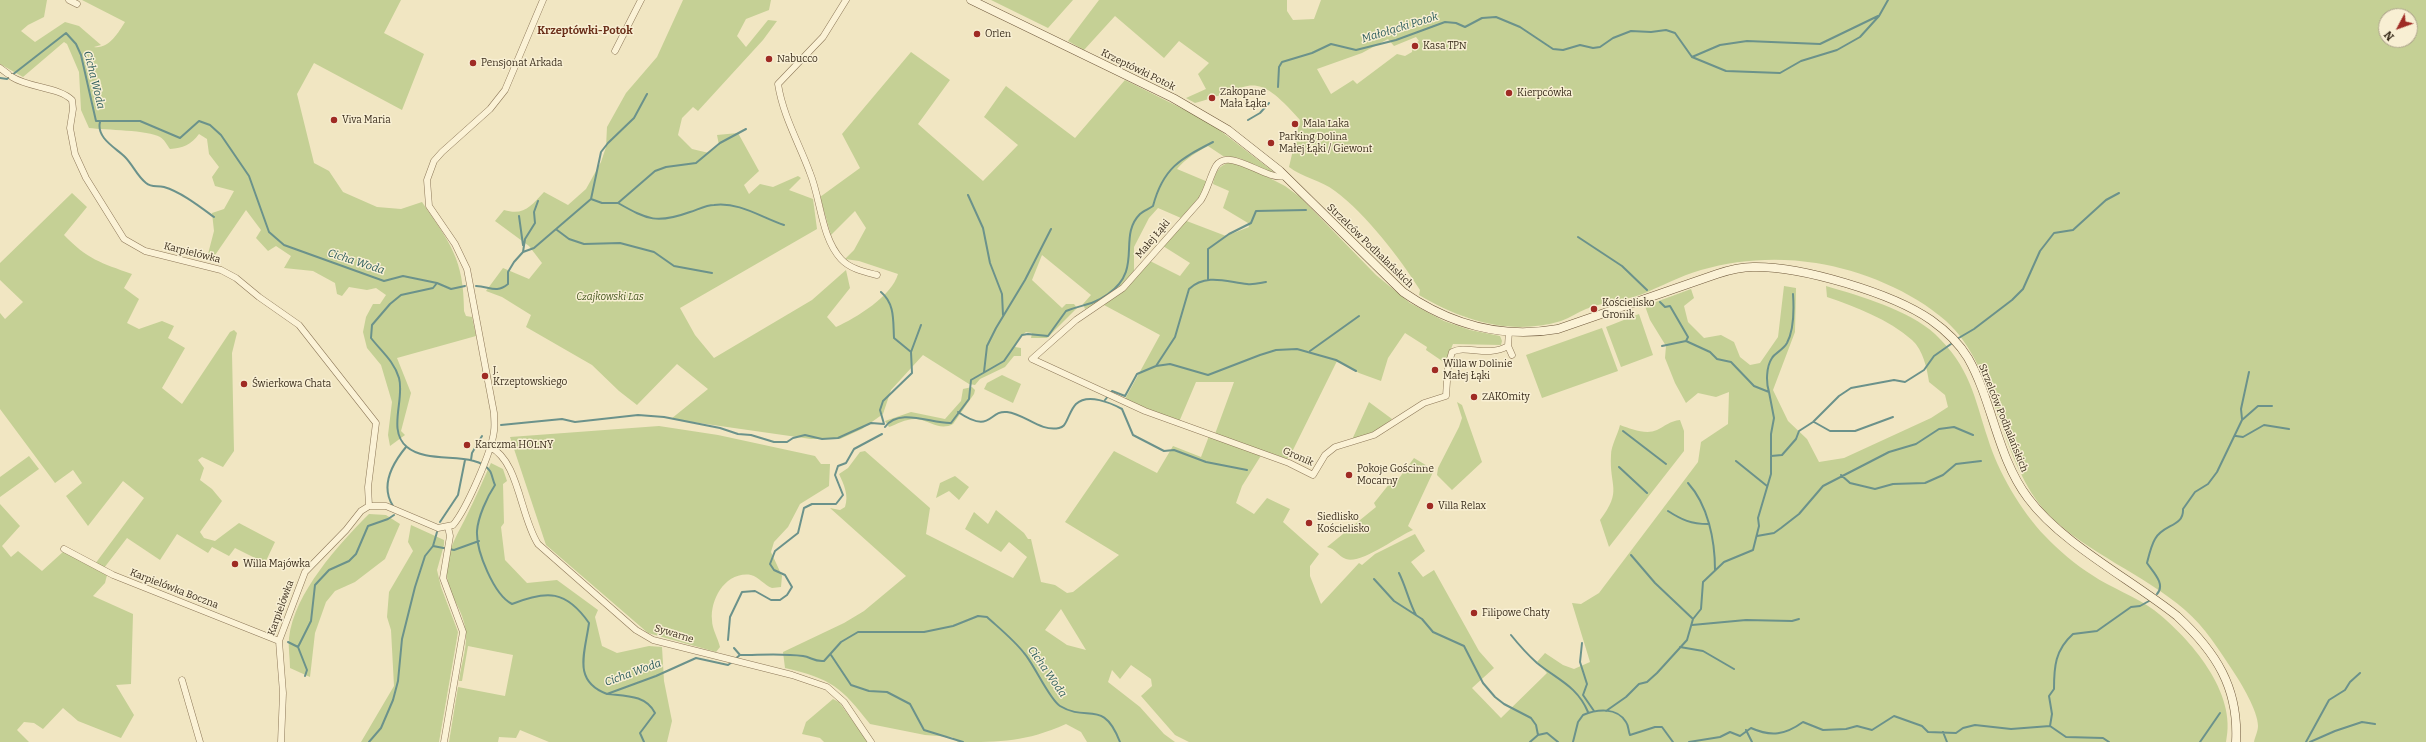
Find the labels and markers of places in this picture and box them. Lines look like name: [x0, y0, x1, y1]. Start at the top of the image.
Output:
place label: Orlen: [985, 28, 1011, 40]
marker: Orlen: [972, 29, 982, 39]
place label: Kasa TPN: [1423, 40, 1467, 52]
marker: Kasa TPN: [1410, 41, 1420, 51]
place label: Nabucco: [777, 53, 818, 65]
marker: Nabucco: [764, 54, 774, 64]
place label: Pensjonat Arkada: [481, 57, 563, 69]
marker: Pensjonat Arkada: [468, 58, 478, 68]
place label: Zakopane Mała Łąka: [1220, 86, 1267, 110]
place label: Kierpcówka: [1517, 87, 1572, 99]
marker: Kierpcówka: [1504, 88, 1514, 98]
marker: Zakopane Mała Łąka: [1207, 93, 1217, 103]
place label: Viva Maria: [342, 114, 391, 126]
marker: Viva Maria: [329, 115, 339, 125]
place label: Mala Laka: [1303, 118, 1349, 130]
marker: Mala Laka: [1290, 119, 1300, 129]
place label: Parking Dolina Małej Łąki / Giewont: [1279, 131, 1372, 154]
marker: Parking Dolina Małej Łąki / Giewont: [1266, 138, 1276, 148]
place label: Kościelisko Gronik: [1602, 297, 1654, 320]
marker: Kościelisko Gronik: [1589, 304, 1599, 314]
place label: Willa w Dolinie Małej Łąki: [1443, 358, 1512, 382]
place label: J. Krzeptowskiego: [493, 364, 567, 388]
marker: Willa w Dolinie Małej Łąki: [1430, 365, 1440, 375]
marker: J. Krzeptowskiego: [480, 371, 490, 381]
place label: Świerkowa Chata: [252, 378, 331, 390]
marker: Świerkowa Chata: [239, 379, 249, 389]
place label: ZAKOmity: [1482, 391, 1530, 403]
marker: ZAKOmity: [1469, 392, 1479, 402]
place label: Karczma HOLNY: [475, 439, 553, 451]
marker: Karczma HOLNY: [462, 440, 472, 450]
place label: Pokoje Gościnne Mocarny: [1357, 463, 1434, 486]
marker: Pokoje Gościnne Mocarny: [1344, 470, 1354, 480]
place label: Villa Relax: [1438, 500, 1486, 512]
marker: Villa Relax: [1425, 501, 1435, 511]
place label: Siedlisko Kościelisko: [1317, 511, 1369, 534]
marker: Siedlisko Kościelisko: [1304, 518, 1314, 528]
place label: Willa Majówka: [243, 558, 310, 570]
marker: Willa Majówka: [230, 559, 240, 569]
place label: Filipowe Chaty: [1482, 607, 1550, 619]
marker: Filipowe Chaty: [1469, 608, 1479, 618]

